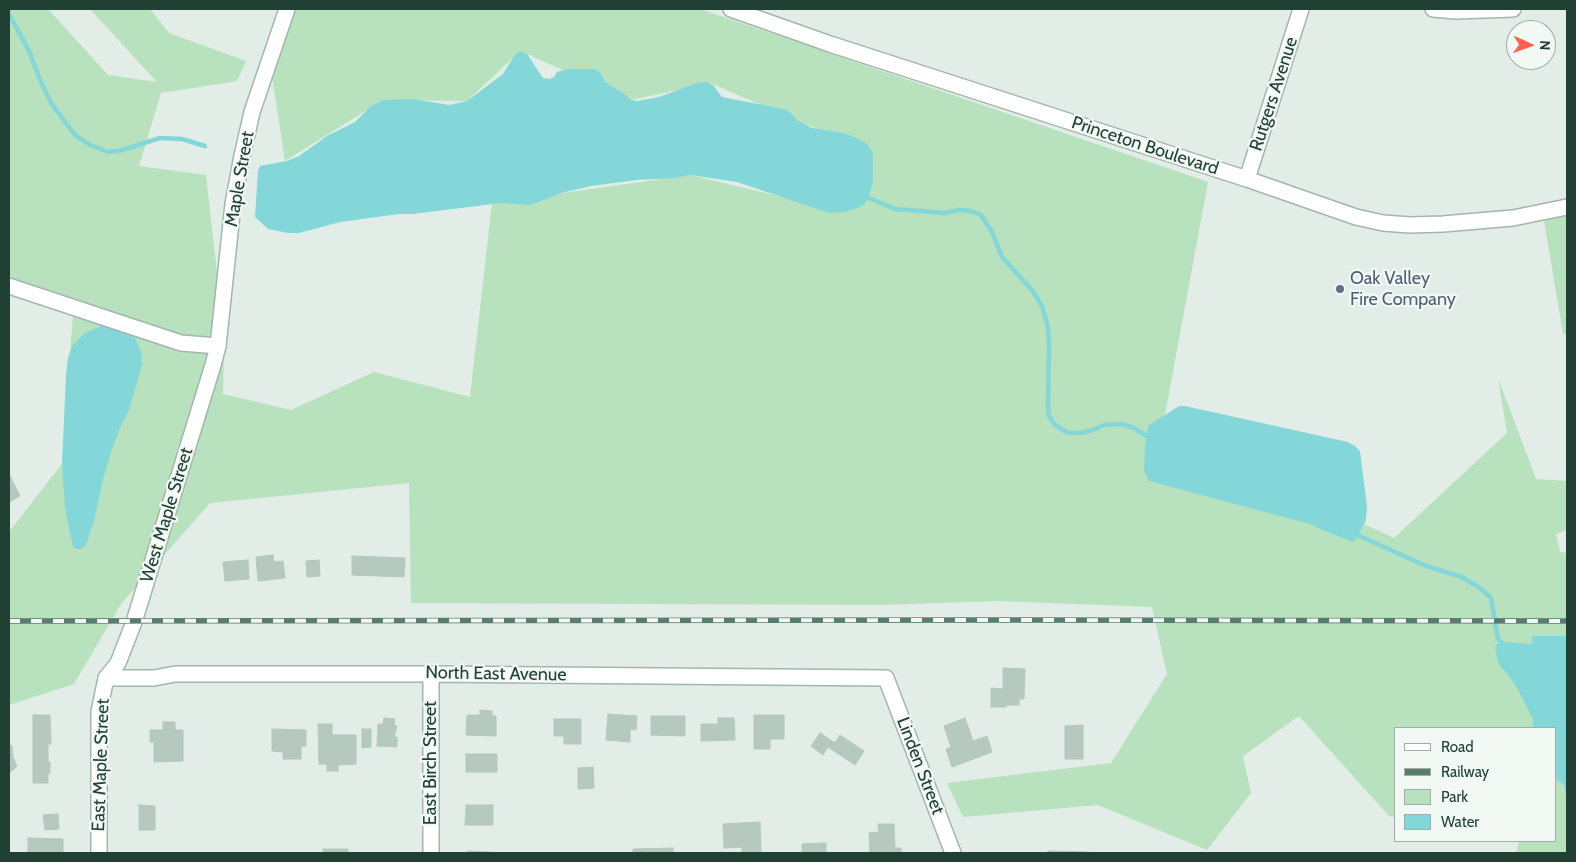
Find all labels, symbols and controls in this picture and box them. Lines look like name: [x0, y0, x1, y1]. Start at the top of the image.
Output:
north arrow: [1506, 20, 1556, 70]
street label: Rutgers Avenue: [1245, 34, 1303, 154]
text: N: [1536, 40, 1554, 51]
street label: Princeton Boulevard: [1069, 112, 1221, 180]
street label: Maple Street: [221, 129, 259, 229]
place label: Oak Valley Fire Company: [1350, 268, 1456, 310]
marker: Oak Valley Fire Company: [1334, 283, 1346, 295]
street label: West Maple Street: [136, 445, 198, 585]
street label: North East Avenue: [425, 662, 567, 686]
street label: East Maple Street: [88, 698, 114, 832]
street label: East Birch Street: [420, 701, 442, 825]
street label: Linden Street: [892, 714, 948, 818]
legend: [1394, 727, 1556, 842]
text: Road: [1441, 738, 1474, 756]
text: Railway: [1441, 763, 1489, 781]
text: Park: [1441, 788, 1468, 806]
text: Water: [1441, 813, 1479, 831]

